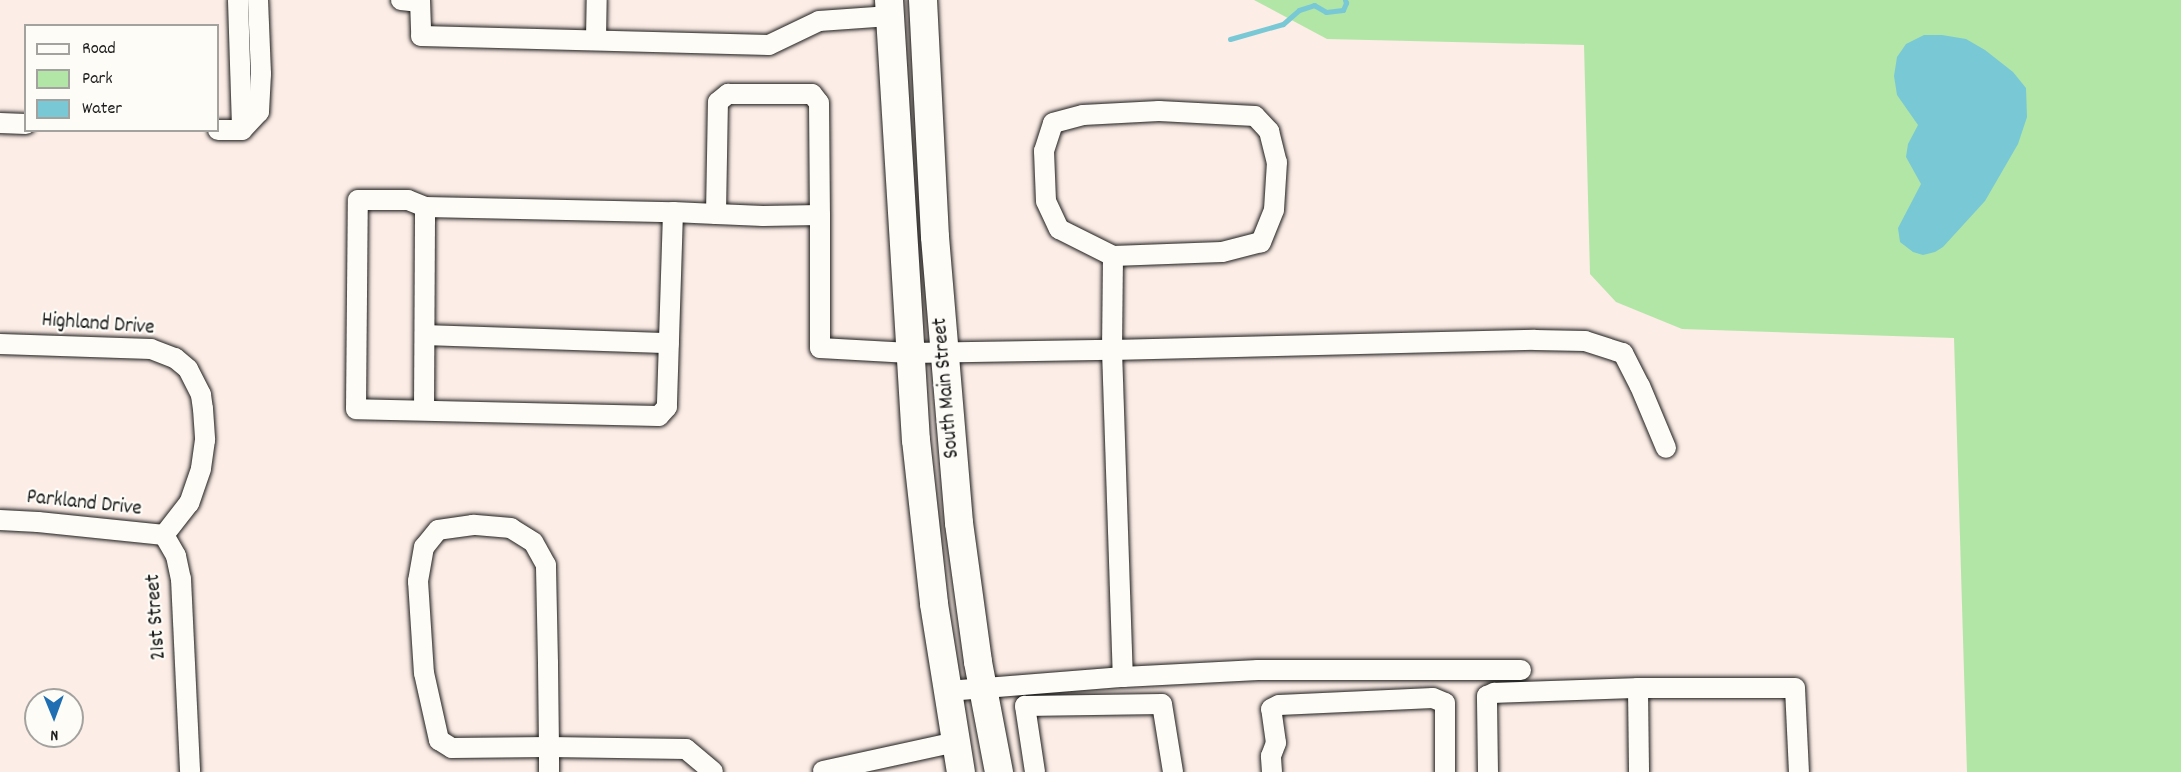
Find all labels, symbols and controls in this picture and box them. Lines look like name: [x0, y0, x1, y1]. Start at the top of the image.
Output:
legend: [24, 24, 219, 132]
text: Road: [82, 37, 116, 62]
text: Park: [82, 67, 113, 92]
text: Water: [82, 97, 122, 122]
street label: Highland Drive: [41, 308, 155, 342]
street label: South Main Street: [928, 316, 966, 460]
street label: Parkland Drive: [25, 485, 143, 523]
street label: 21st Street: [141, 573, 173, 661]
north arrow: [24, 688, 84, 748]
text: N: [50, 723, 58, 746]

